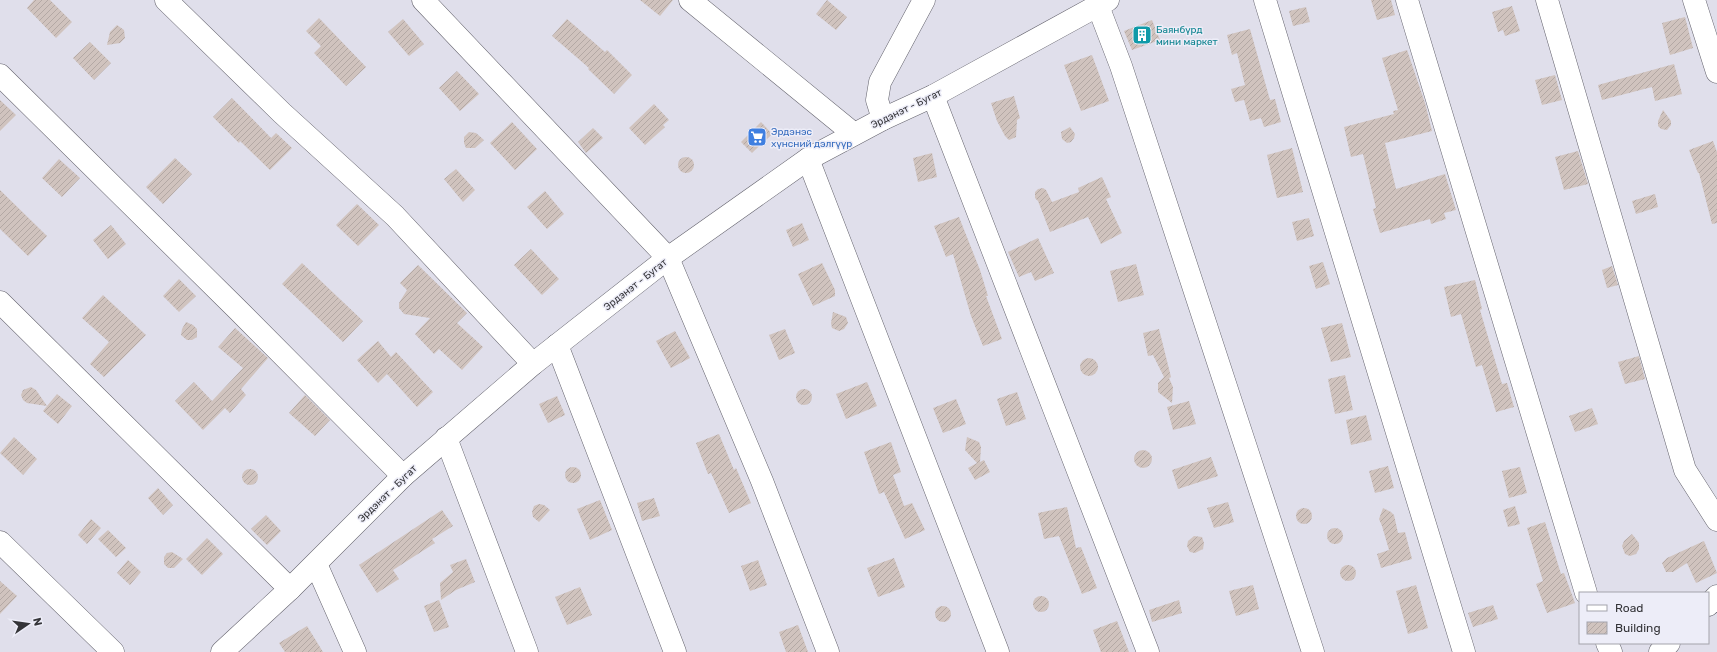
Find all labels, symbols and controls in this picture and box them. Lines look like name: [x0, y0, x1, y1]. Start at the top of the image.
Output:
building icon: Баянбүрд мини маркет: [1131, 24, 1153, 46]
place label: Баянбүрд мини маркет: [1156, 24, 1218, 48]
street label: Эрдэнэт - Бугат: [869, 87, 944, 131]
supermarket icon: Эрдэнэс хүнсний дэлгүүр: [746, 126, 768, 148]
place label: Эрдэнэс хүнсний дэлгүүр: [771, 126, 852, 150]
street label: Эрдэнэт - Бугат: [601, 256, 670, 313]
street label: Эрдэнэт - Бугат: [356, 463, 420, 525]
legend: [1579, 592, 1709, 644]
text: Road: [1615, 601, 1643, 615]
north arrow: [8, 604, 48, 644]
text: N: [30, 617, 44, 627]
text: Building: [1615, 621, 1661, 635]

